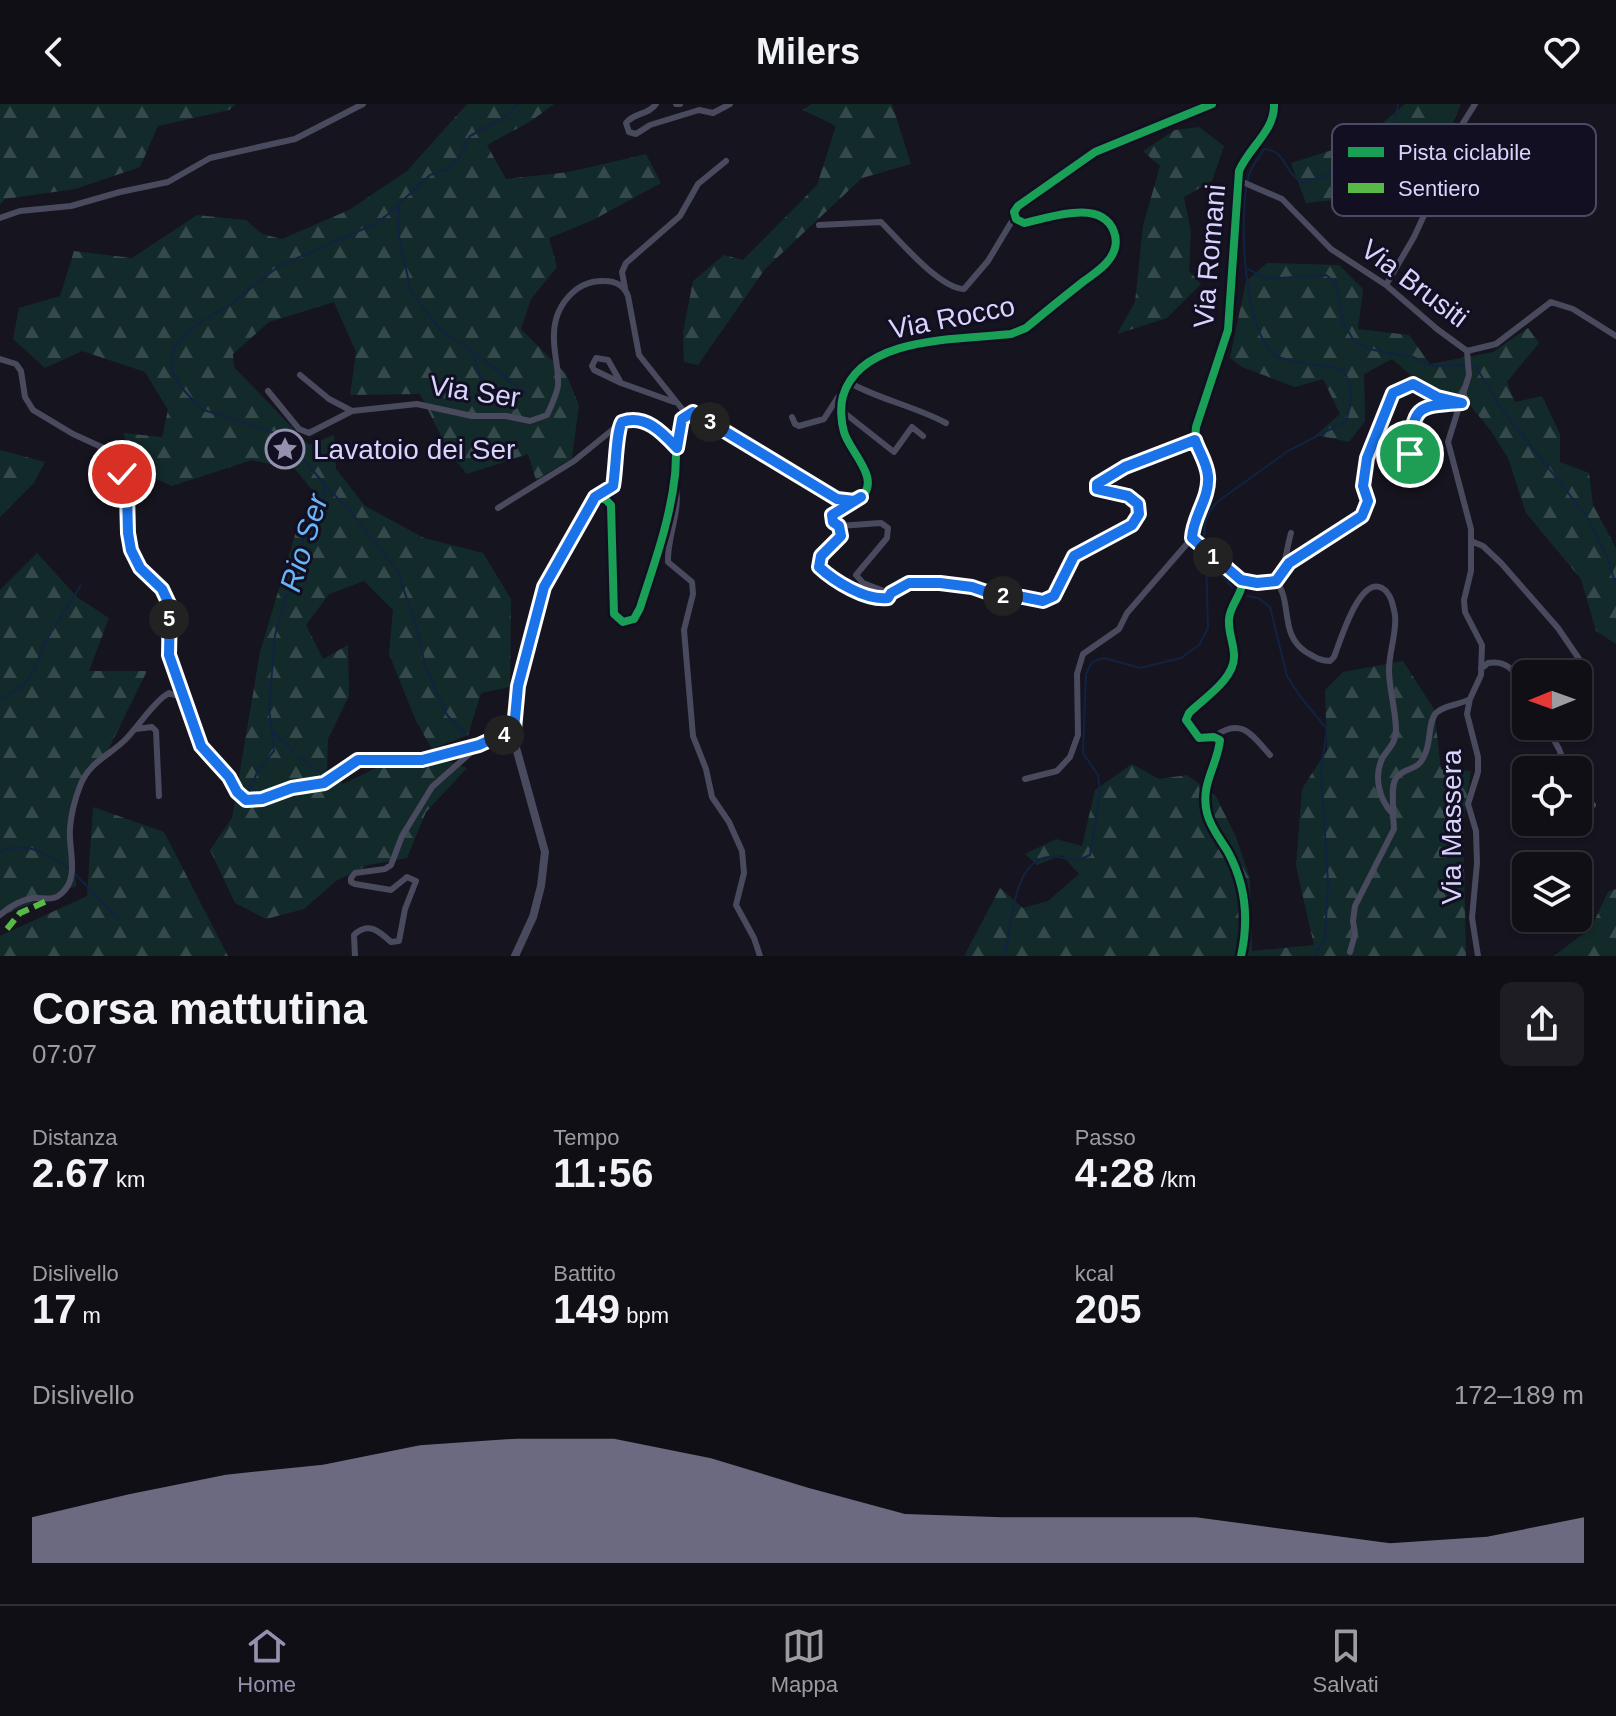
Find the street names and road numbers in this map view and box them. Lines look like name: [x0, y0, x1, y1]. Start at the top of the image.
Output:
street label: Via Romani: [1188, 183, 1231, 329]
street label: Via Brusiti: [1355, 233, 1474, 334]
street label: Via Rocco: [887, 290, 1017, 345]
street label: Via Ser: [428, 370, 522, 413]
street label: Via Massera: [1436, 749, 1467, 905]

